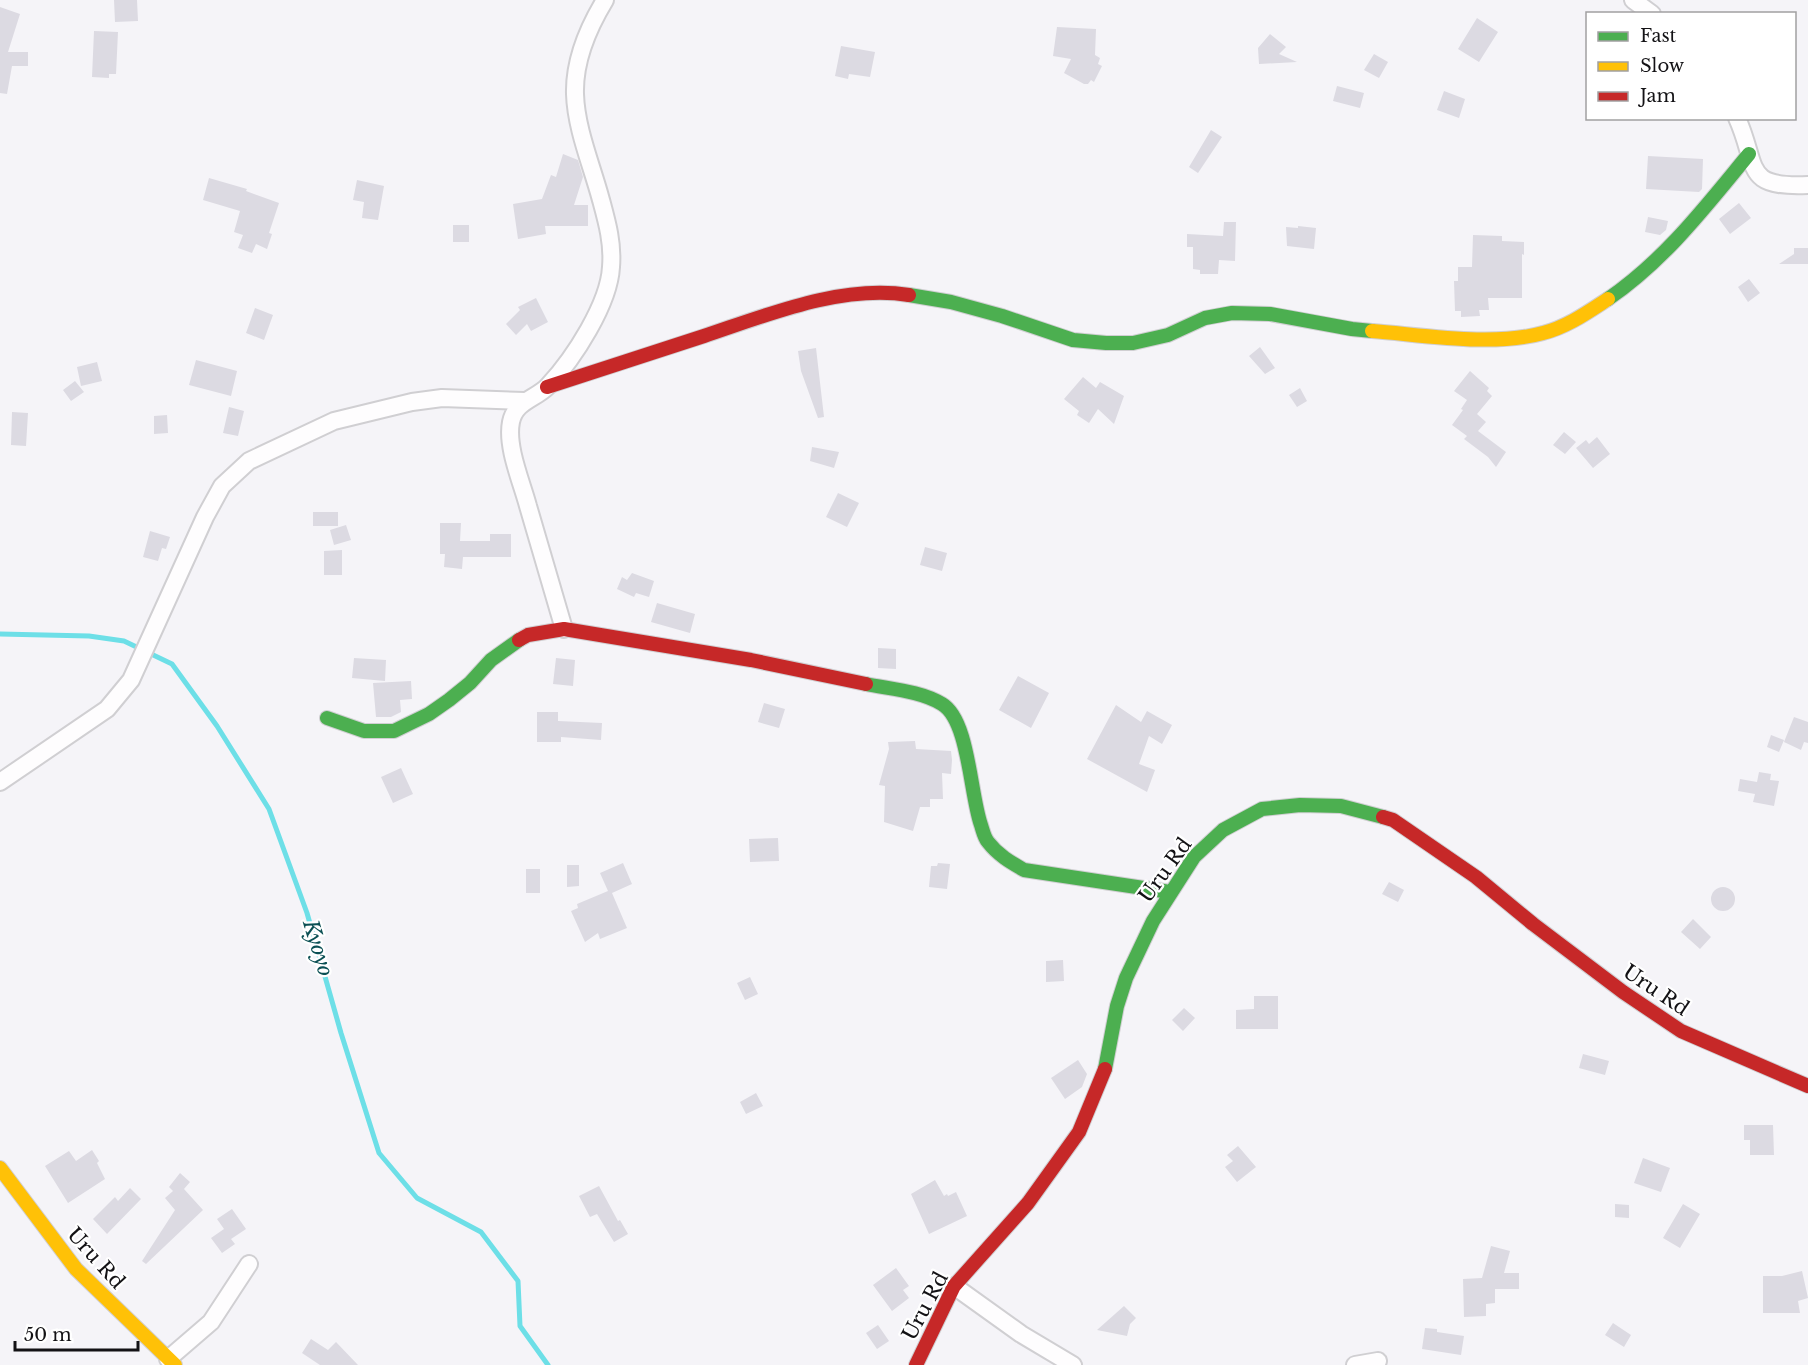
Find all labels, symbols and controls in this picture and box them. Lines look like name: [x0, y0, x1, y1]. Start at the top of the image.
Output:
legend: [1586, 12, 1796, 120]
text: Fast: [1640, 25, 1677, 47]
text: Slow: [1640, 55, 1685, 77]
text: Jam: [1638, 85, 1676, 107]
street label: Uru Rd: [1133, 833, 1197, 907]
water label: Kyoyo: [297, 915, 339, 980]
street label: Uru Rd: [1618, 959, 1694, 1021]
street label: Uru Rd: [62, 1222, 130, 1294]
street label: Uru Rd: [897, 1268, 953, 1344]
scale bar: [15, 1314, 138, 1352]
text: 50 m: [24, 1324, 72, 1346]

